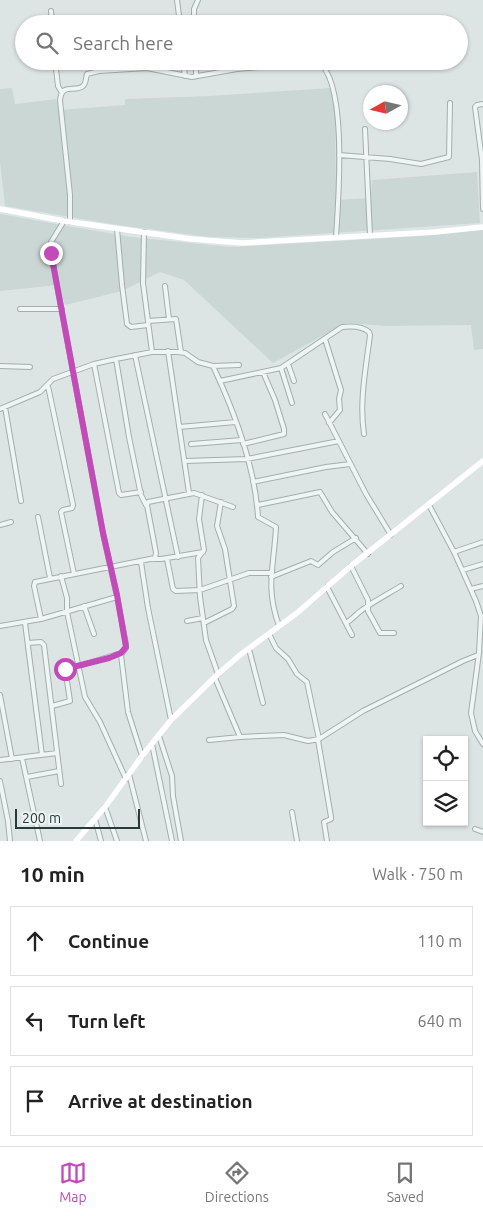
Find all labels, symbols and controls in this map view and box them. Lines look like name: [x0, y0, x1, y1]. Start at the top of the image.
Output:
search box: [15, 15, 468, 70]
icon: search: [33, 29, 61, 57]
text: Search here: [73, 32, 173, 54]
north arrow: [363, 85, 408, 130]
route end: [40, 242, 63, 265]
route start: [54, 658, 77, 681]
map controls: [423, 736, 468, 826]
button: locate: [423, 736, 468, 781]
button: layers: [423, 781, 468, 826]
scale bar: [15, 806, 140, 829]
text: 200 m: [22, 810, 61, 826]
text: 10 min: [20, 862, 85, 886]
text: Walk · 750 m: [372, 865, 463, 883]
icon: ahead: [21, 927, 49, 955]
text: Continue: [68, 930, 149, 952]
text: 110 m: [417, 932, 462, 950]
icon: left: [21, 1007, 49, 1035]
text: Turn left: [68, 1010, 146, 1032]
text: 640 m: [417, 1012, 462, 1030]
icon: arrive: [21, 1087, 49, 1115]
text: Arrive at destination: [68, 1090, 253, 1112]
tab: Map: [59, 1159, 87, 1205]
tab: Directions: [205, 1159, 269, 1205]
tab: Saved: [387, 1159, 424, 1205]

